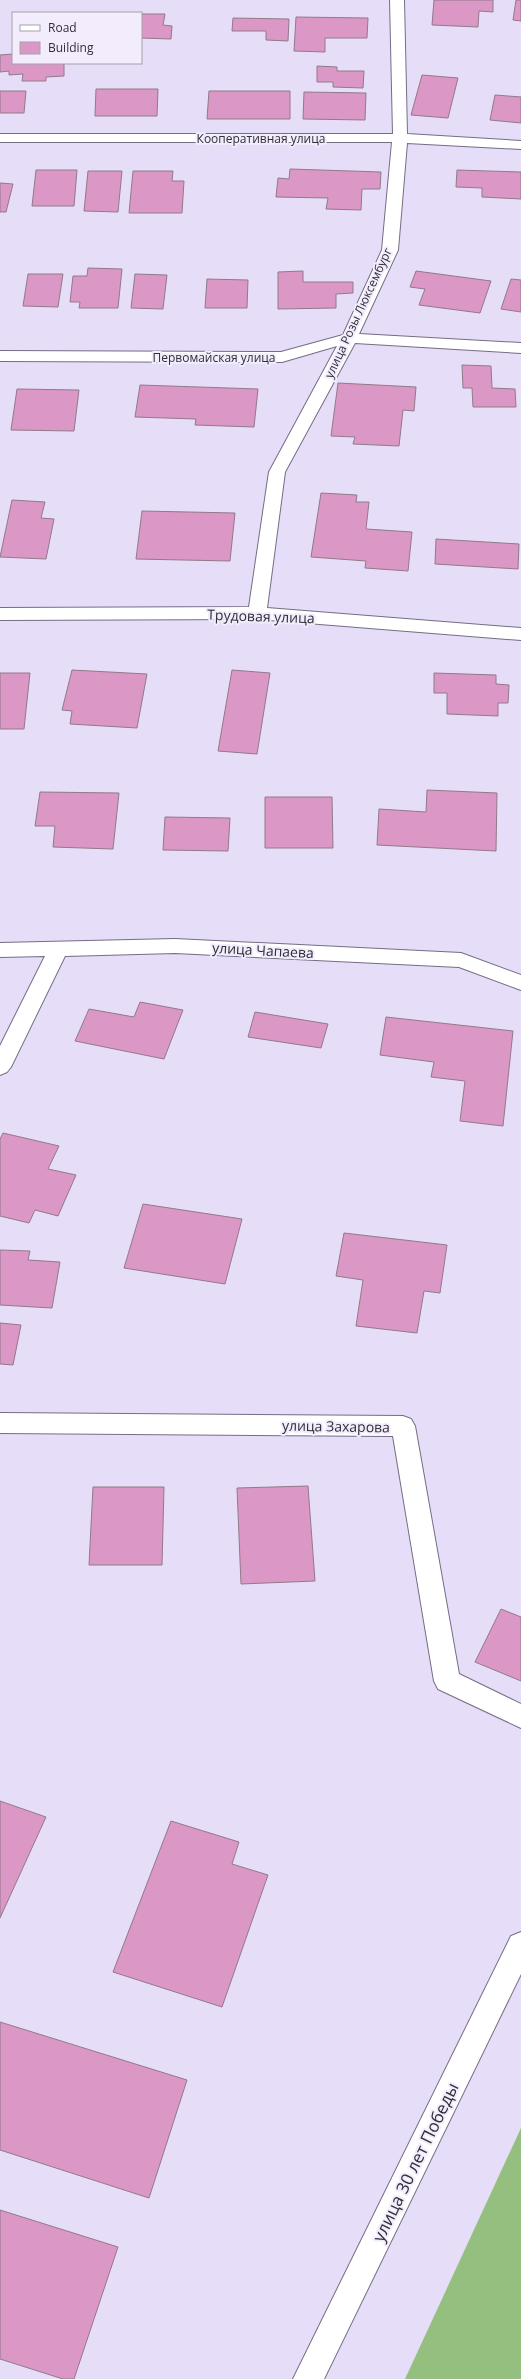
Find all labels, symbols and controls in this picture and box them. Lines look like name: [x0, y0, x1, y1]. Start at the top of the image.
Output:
legend: [12, 12, 142, 64]
text: Road: [48, 19, 77, 36]
text: Building: [48, 39, 94, 56]
street label: Кооперативная улица: [197, 130, 325, 147]
street label: улица Розы Люксембург: [320, 245, 396, 381]
street label: Первомайская улица: [152, 349, 276, 366]
street label: Трудовая улица: [207, 605, 315, 627]
street label: улица Чапаева: [212, 938, 314, 962]
street label: улица Захарова: [282, 1416, 390, 1436]
street label: улица 30 лет Победы: [366, 2079, 464, 2245]

